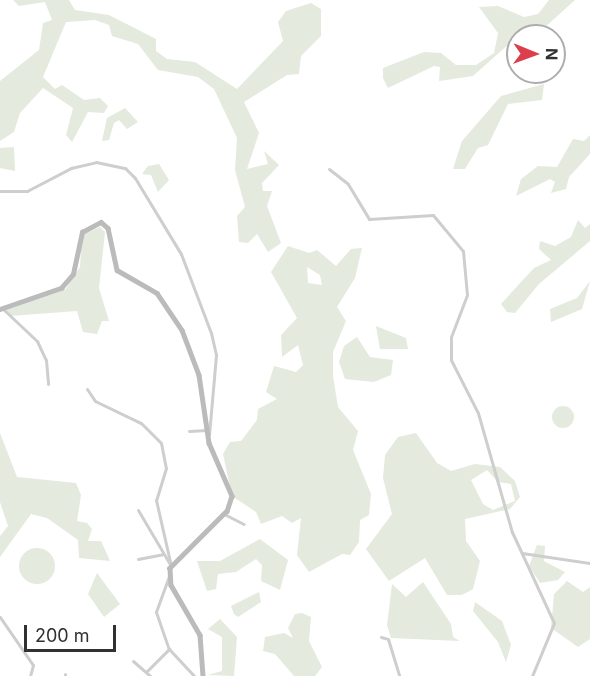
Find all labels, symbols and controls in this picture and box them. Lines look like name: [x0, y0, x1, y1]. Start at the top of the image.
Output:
north arrow: [506, 24, 566, 84]
text: N: [542, 48, 562, 61]
scale bar: [27, 613, 118, 651]
text: 200 m: [35, 625, 90, 646]

